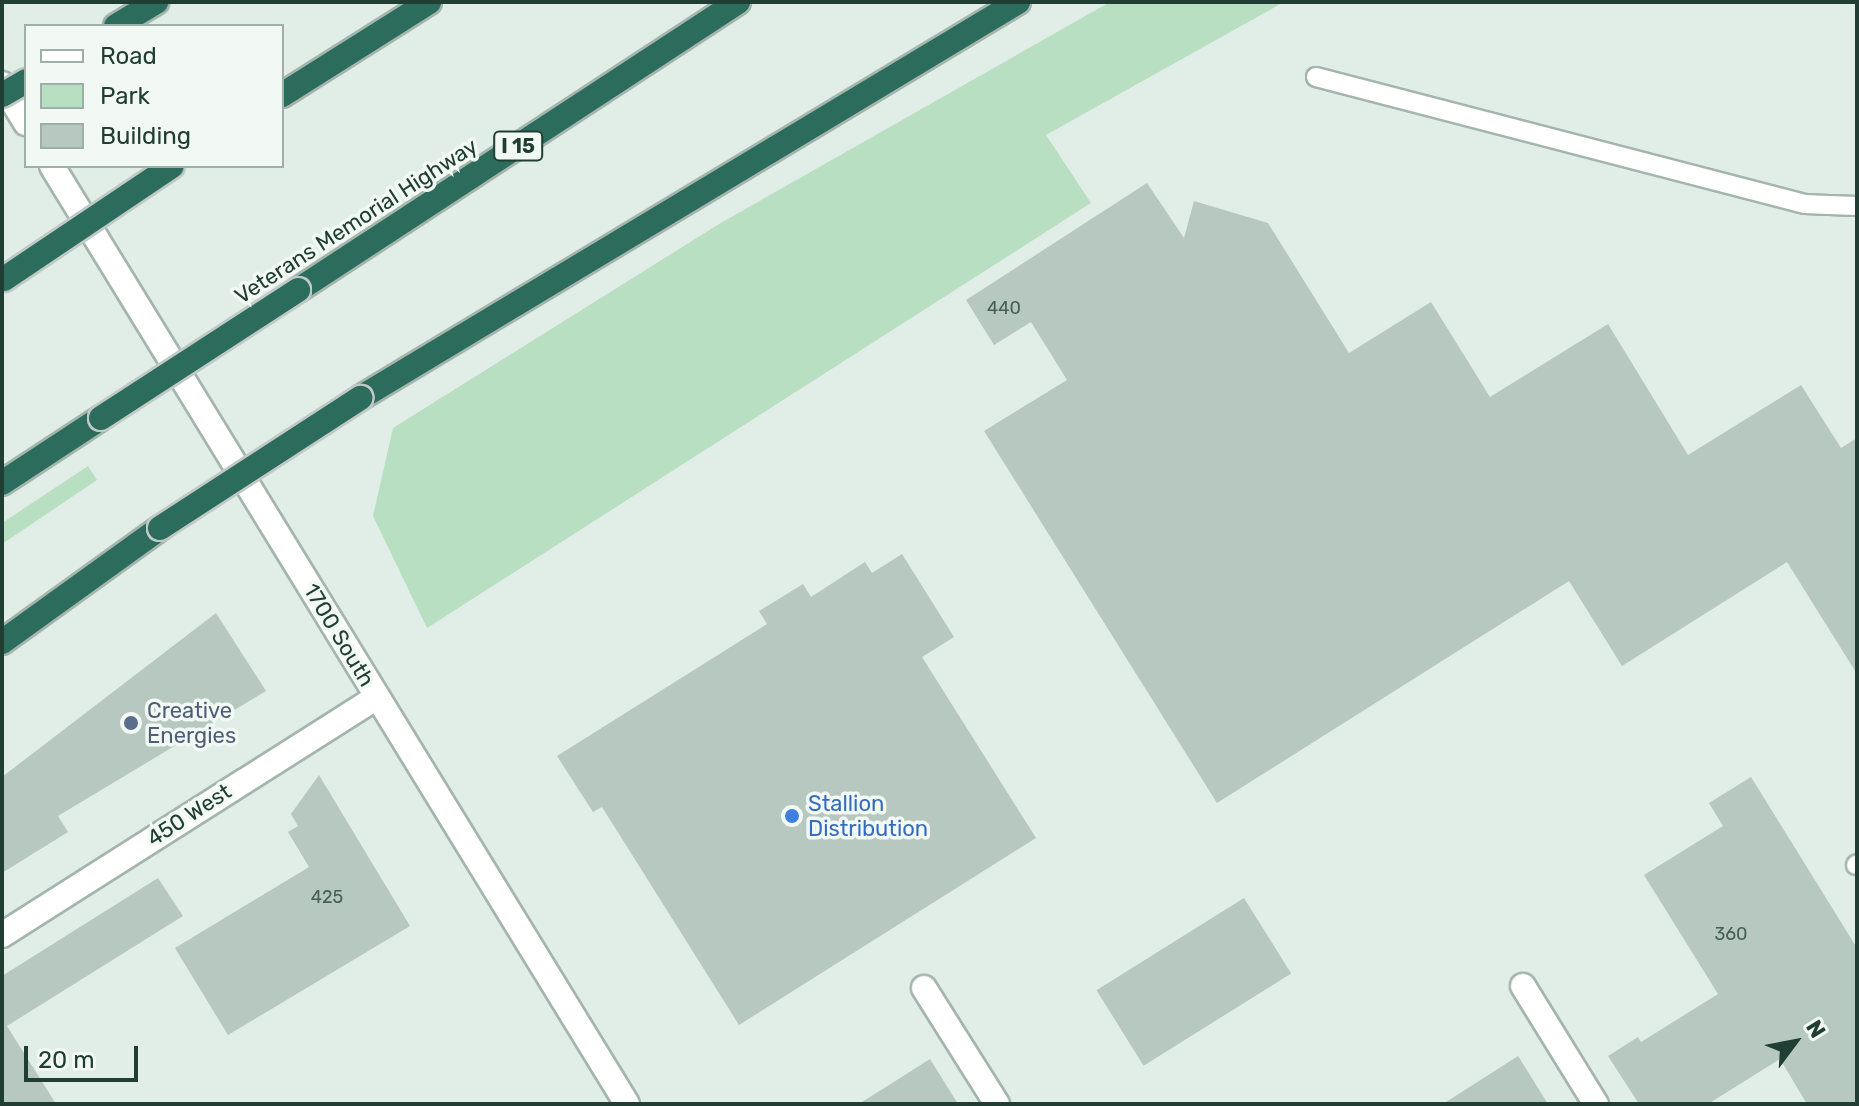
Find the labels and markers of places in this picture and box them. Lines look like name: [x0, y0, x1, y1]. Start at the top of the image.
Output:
place label: Creative Energies: [147, 697, 236, 748]
marker: Creative Energies: [122, 714, 140, 732]
place label: Stallion Distribution: [808, 790, 928, 842]
marker: Stallion Distribution: [783, 807, 801, 825]

